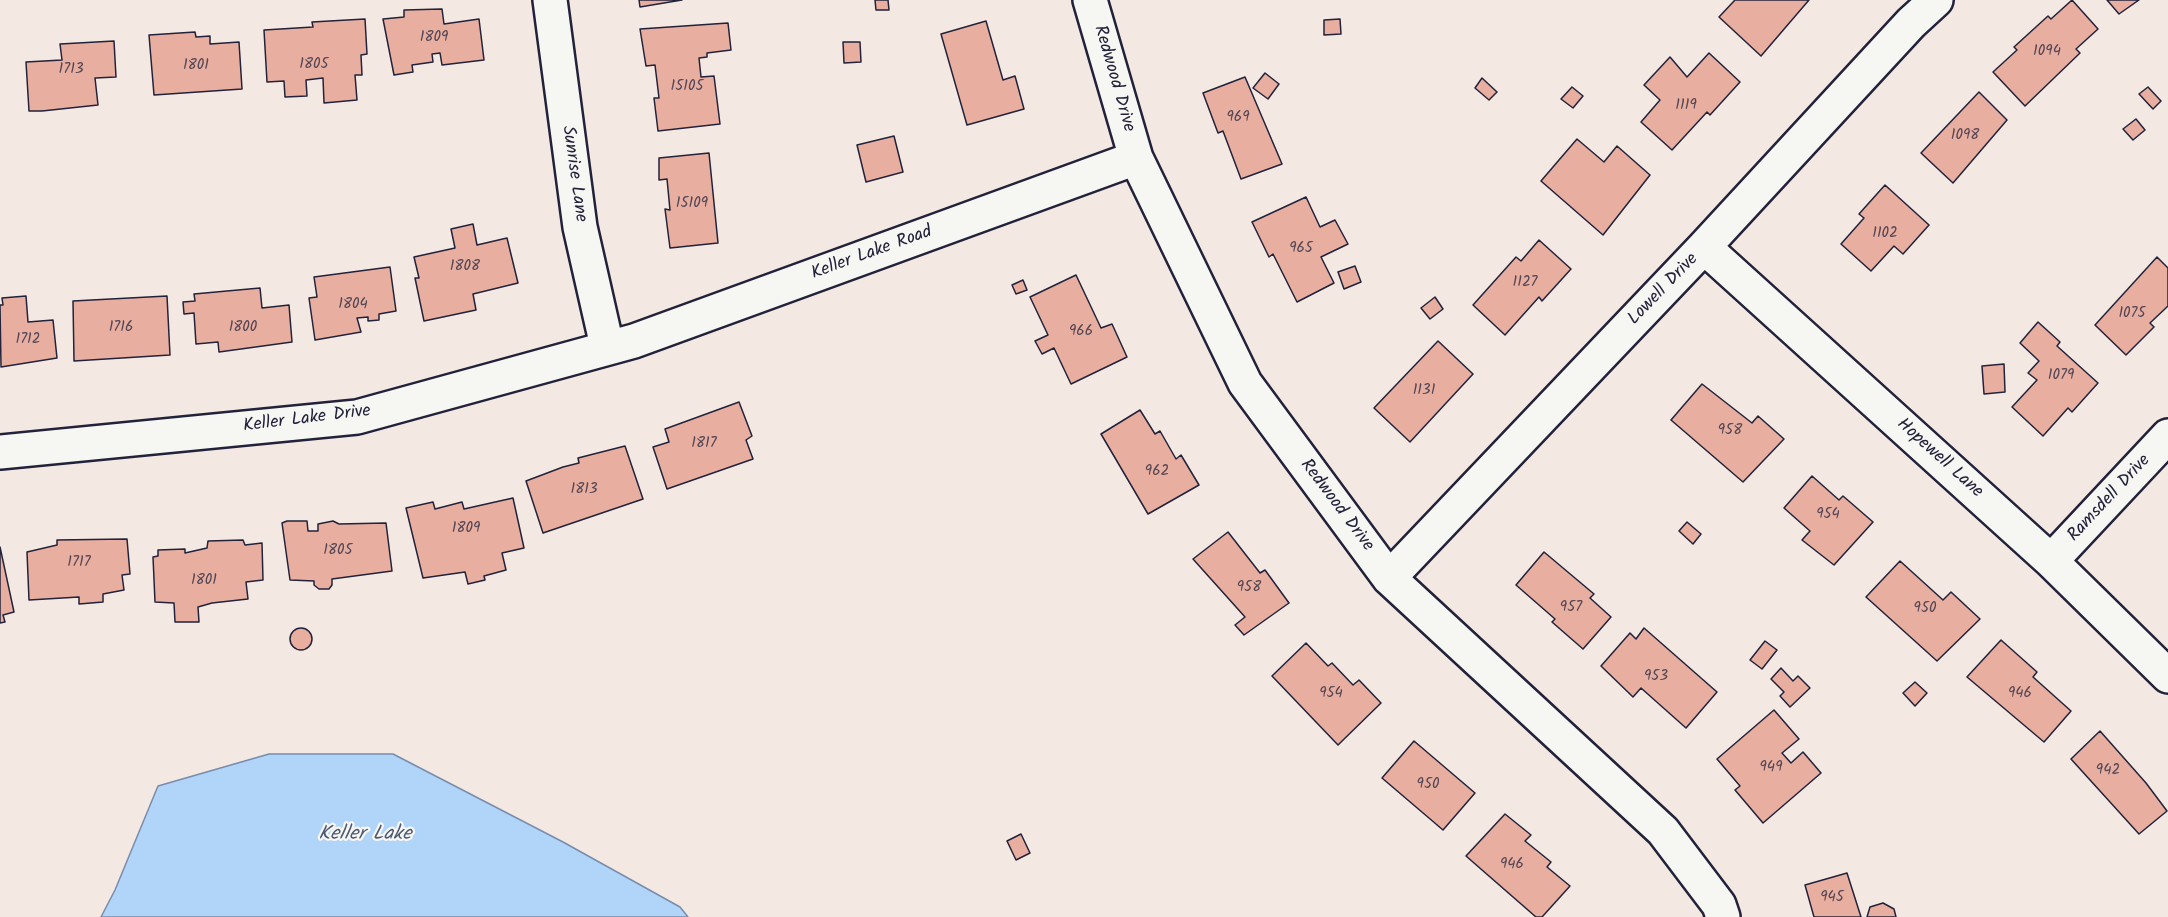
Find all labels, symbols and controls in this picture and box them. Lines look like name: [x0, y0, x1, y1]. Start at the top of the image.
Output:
street label: Redwood Drive: [1087, 23, 1139, 135]
house number: 1809: [420, 29, 448, 47]
house number: 1094: [2033, 43, 2061, 61]
house number: 1805: [299, 56, 329, 74]
house number: 1801: [183, 57, 209, 75]
house number: 1713: [59, 61, 83, 79]
house number: 15105: [670, 78, 704, 96]
house number: 1119: [1675, 97, 1697, 115]
house number: 969: [1227, 109, 1249, 127]
street label: Sunrise Lane: [556, 124, 590, 224]
house number: 1098: [1951, 127, 1979, 145]
house number: 15109: [676, 195, 708, 213]
street label: Keller Lake Road: [809, 222, 935, 286]
house number: 1102: [1872, 225, 1898, 243]
house number: 965: [1289, 240, 1313, 258]
street label: Lowell Drive: [1624, 249, 1704, 331]
house number: 1808: [450, 258, 480, 276]
house number: 1127: [1512, 274, 1538, 292]
house number: 1804: [338, 296, 368, 314]
house number: 1075: [2118, 305, 2146, 323]
house number: 1716: [109, 319, 133, 337]
house number: 1800: [229, 319, 257, 337]
house number: 966: [1069, 323, 1093, 341]
house number: 1712: [15, 331, 41, 349]
house number: 1079: [2048, 367, 2074, 385]
house number: 1131: [1413, 382, 1435, 400]
street label: Keller Lake Drive: [242, 401, 372, 439]
street label: Hopewell Lane: [1891, 414, 1987, 504]
house number: 958: [1718, 422, 1742, 440]
house number: 1817: [691, 435, 717, 453]
street label: Ramsdell Drive: [2064, 451, 2156, 547]
street label: Redwood Drive: [1294, 456, 1378, 556]
house number: 962: [1145, 463, 1169, 481]
house number: 1813: [570, 481, 598, 499]
house number: 954: [1816, 506, 1840, 524]
house number: 1809: [452, 520, 480, 538]
house number: 1805: [323, 542, 353, 560]
house number: 1717: [67, 554, 91, 572]
house number: 1801: [191, 572, 217, 590]
house number: 958: [1237, 579, 1261, 597]
house number: 957: [1560, 599, 1582, 617]
house number: 950: [1914, 600, 1936, 618]
house number: 953: [1644, 668, 1668, 686]
house number: 954: [1319, 685, 1343, 703]
house number: 946: [2008, 685, 2032, 703]
house number: 949: [1760, 759, 1782, 777]
house number: 942: [2096, 762, 2120, 780]
house number: 950: [1417, 776, 1439, 794]
water label: Keller Lake: [319, 824, 411, 848]
house number: 946: [1500, 856, 1524, 874]
house number: 945: [1820, 889, 1844, 907]

